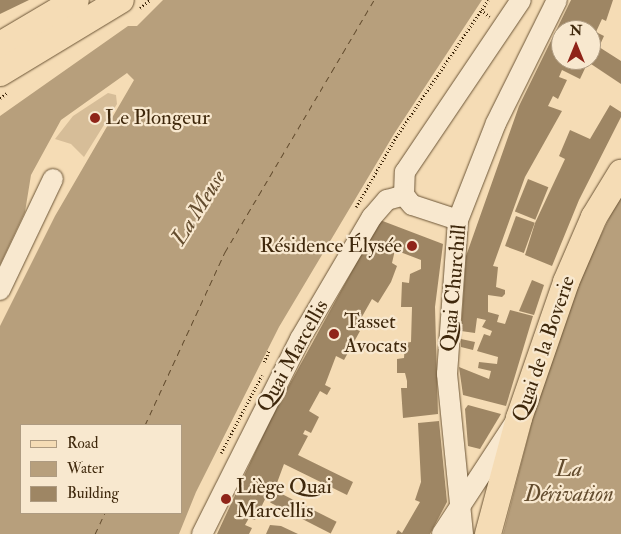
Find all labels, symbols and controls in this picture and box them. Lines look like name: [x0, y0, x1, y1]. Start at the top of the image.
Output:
north arrow: [551, 20, 601, 70]
text: N: [570, 22, 582, 39]
place label: Le Plongeur: [105, 105, 210, 131]
marker: Le Plongeur: [89, 112, 101, 124]
water label: La Meuse: [166, 166, 232, 250]
street label: Quai Churchill: [436, 223, 472, 353]
place label: Résidence Élysée: [260, 233, 402, 259]
marker: Résidence Élysée: [406, 240, 418, 252]
street label: Quai de la Boverie: [507, 273, 581, 425]
street label: Quai Marcellis: [252, 295, 334, 417]
place label: Tasset Avocats: [344, 309, 407, 359]
marker: Tasset Avocats: [328, 328, 340, 340]
legend: [20, 424, 182, 514]
text: Road: [67, 434, 98, 453]
water label: La Dérivation: [524, 456, 614, 508]
text: Water: [67, 459, 104, 478]
place label: Liège Quai Marcellis: [236, 474, 332, 524]
text: Building: [67, 484, 119, 503]
marker: Liège Quai Marcellis: [220, 493, 232, 505]

